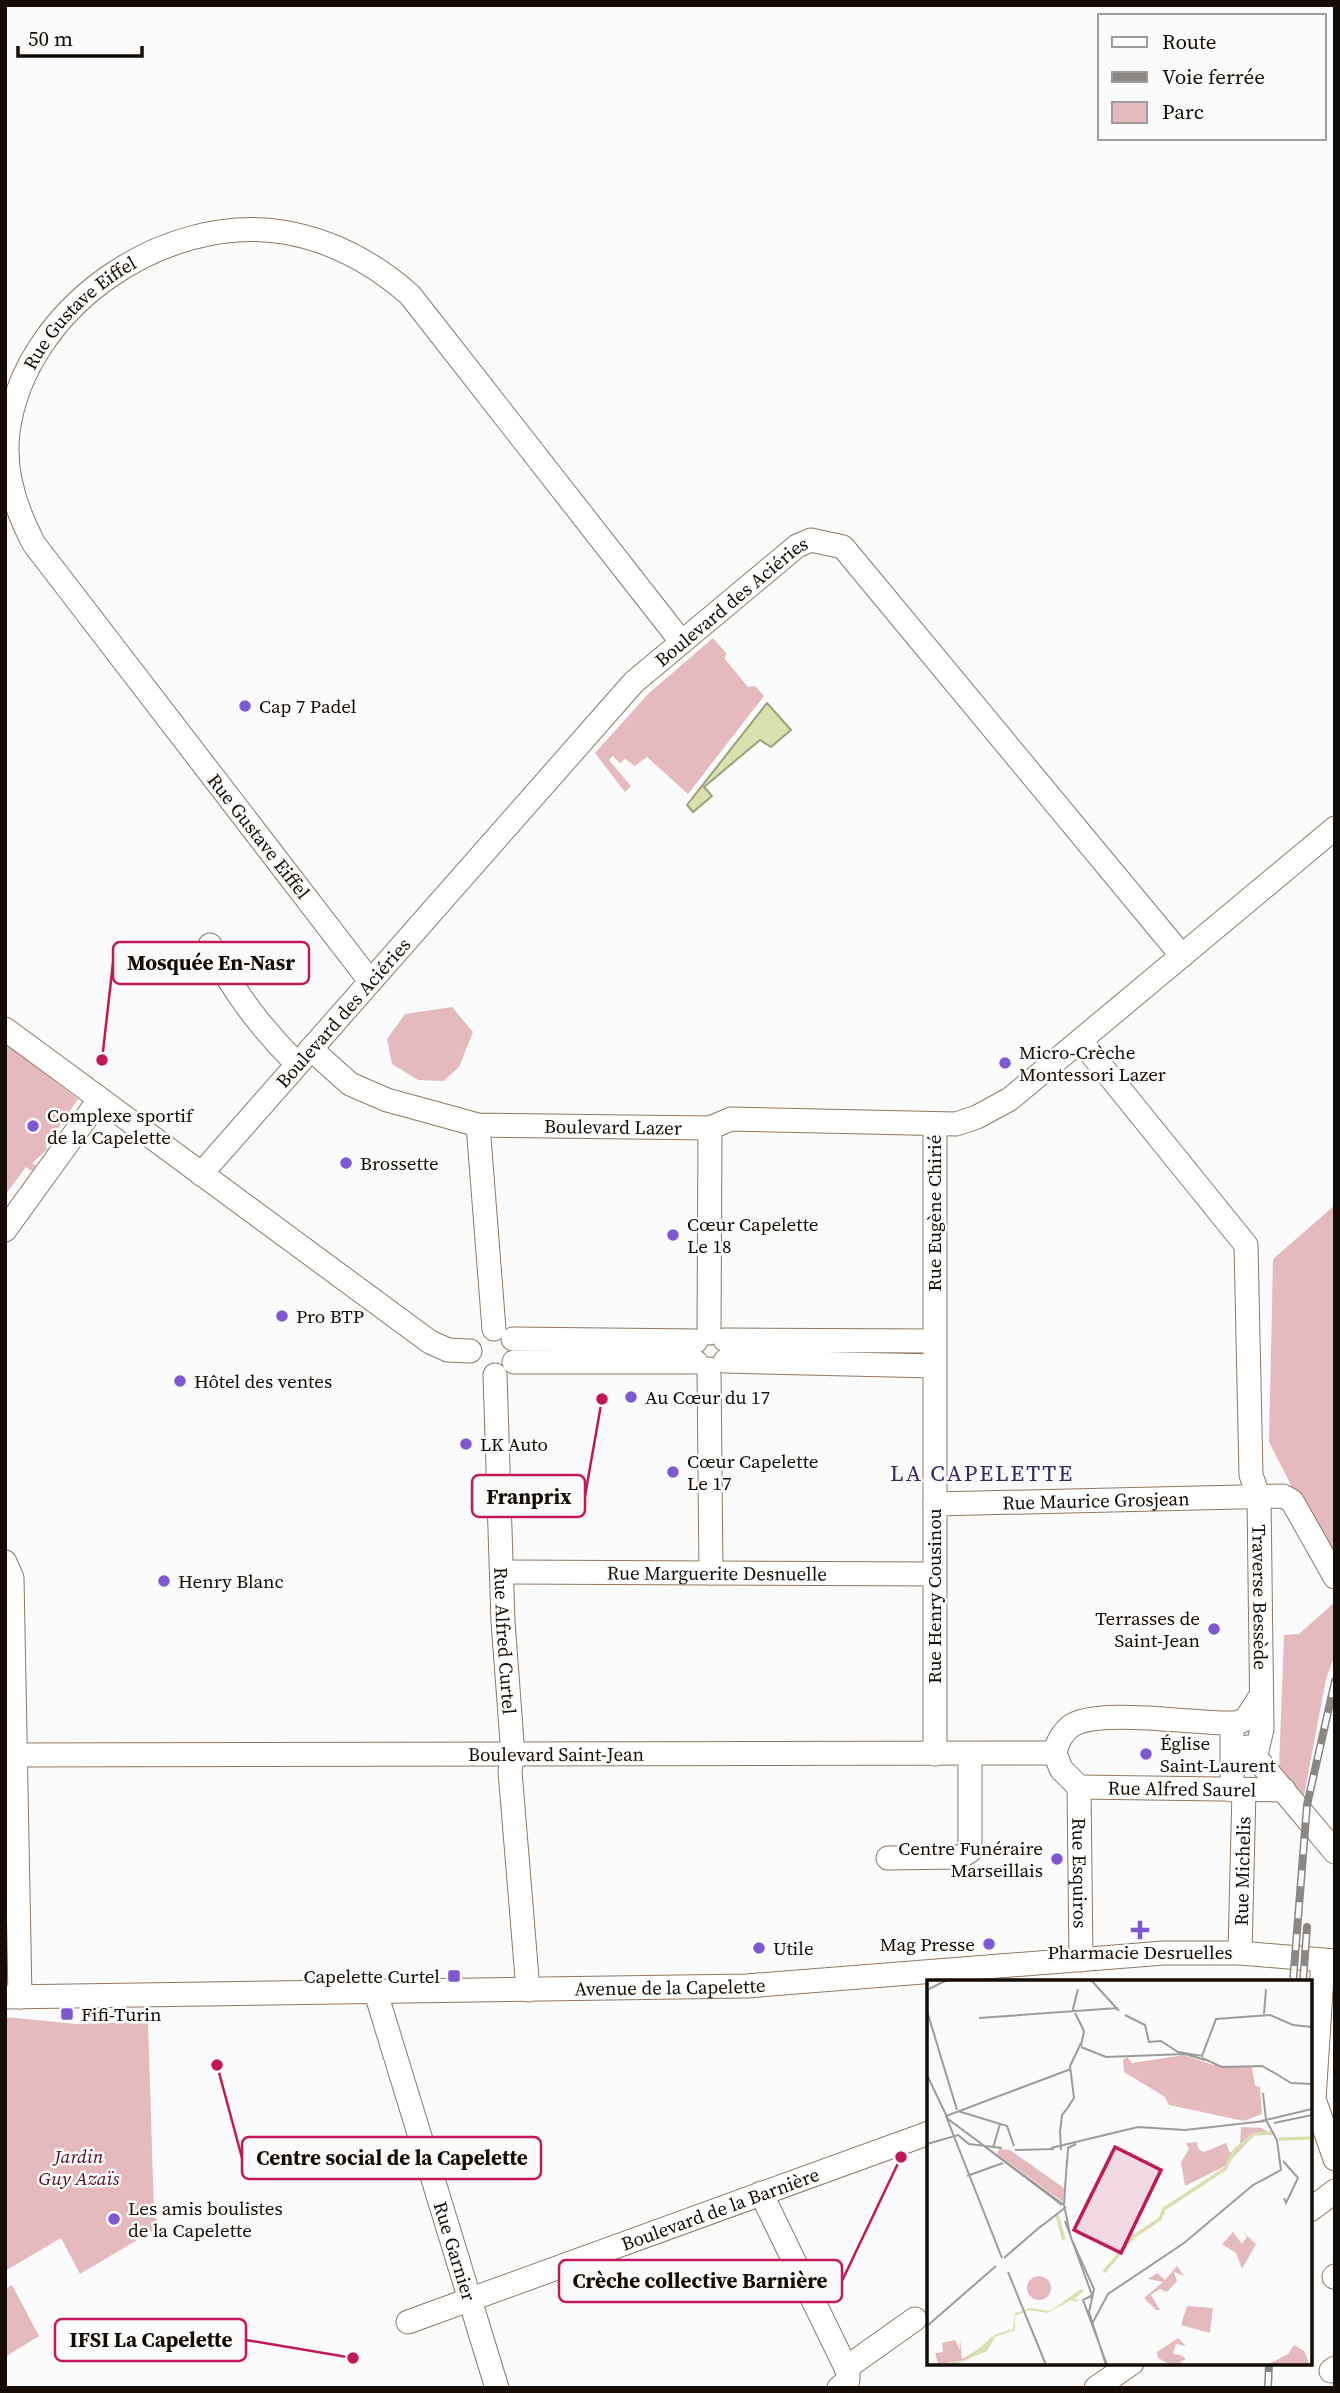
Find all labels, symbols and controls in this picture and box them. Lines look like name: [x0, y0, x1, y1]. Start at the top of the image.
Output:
scale bar: [18, 14, 142, 58]
legend: [1098, 14, 1326, 140]
text: 50 m: [28, 24, 73, 53]
text: Route: [1162, 27, 1217, 56]
text: Voie ferrée: [1162, 62, 1265, 91]
text: Parc: [1162, 97, 1204, 126]
street label: Rue Gustave Eiffel: [17, 249, 141, 374]
street label: Boulevard des Aciéries: [649, 530, 812, 672]
place label: Cap 7 Padel: [259, 693, 357, 719]
marker: Cap 7 Padel: [237, 698, 253, 714]
street label: Rue Gustave Eiffel: [202, 768, 316, 904]
street label: Boulevard des Aciéries: [270, 932, 416, 1093]
callout: Mosquée En-Nasr: [113, 942, 309, 984]
text: Mosquée En-Nasr: [127, 948, 295, 977]
place label: Micro-Crèche Montessori Lazer: [1019, 1039, 1166, 1087]
marker: Micro-Crèche Montessori Lazer: [997, 1055, 1013, 1071]
place label: Complexe sportif de la Capelette: [47, 1102, 195, 1150]
street label: Boulevard Lazer: [544, 1113, 682, 1141]
marker: Complexe sportif de la Capelette: [25, 1118, 41, 1134]
street label: Rue Eugène Chirié: [921, 1135, 947, 1291]
place label: Brossette: [360, 1150, 439, 1176]
marker: Brossette: [338, 1155, 354, 1171]
place label: Cœur Capelette Le 18: [687, 1211, 819, 1259]
marker: Cœur Capelette Le 18: [665, 1227, 681, 1243]
place label: Pro BTP: [296, 1303, 364, 1329]
marker: Pro BTP: [274, 1308, 290, 1324]
place label: Hôtel des ventes: [194, 1368, 332, 1394]
marker: Hôtel des ventes: [172, 1373, 188, 1389]
place label: Au Cœur du 17: [645, 1384, 770, 1410]
marker: Au Cœur du 17: [623, 1389, 639, 1405]
place label: LK Auto: [480, 1431, 548, 1457]
marker: LK Auto: [458, 1436, 474, 1452]
place label: Cœur Capelette Le 17: [687, 1448, 819, 1496]
district label: LA CAPELETTE: [890, 1457, 1074, 1489]
marker: Cœur Capelette Le 17: [665, 1464, 681, 1480]
callout: Franprix: [472, 1475, 585, 1517]
text: Franprix: [486, 1482, 572, 1511]
street label: Rue Maurice Grosjean: [1002, 1485, 1190, 1515]
street label: Rue Henry Cousinou: [921, 1508, 947, 1684]
street label: Traverse Bessède: [1246, 1524, 1274, 1670]
street label: Rue Marguerite Desnuelle: [607, 1559, 827, 1587]
street label: Rue Alfred Curtel: [488, 1567, 523, 1716]
place label: Henry Blanc: [178, 1568, 284, 1594]
marker: Henry Blanc: [156, 1573, 172, 1589]
place label: Terrasses de Saint-Jean: [1095, 1605, 1200, 1653]
marker: Terrasses de Saint-Jean: [1206, 1621, 1222, 1637]
place label: Église Saint-Laurent: [1160, 1730, 1277, 1778]
street label: Boulevard Saint-Jean: [468, 1741, 644, 1767]
marker: Église Saint-Laurent: [1138, 1746, 1154, 1762]
street label: Rue Alfred Saurel: [1108, 1774, 1257, 1803]
street label: Rue Michelis: [1228, 1816, 1256, 1926]
street label: Rue Esquiros: [1066, 1817, 1094, 1929]
place label: Centre Funéraire Marseillais: [898, 1835, 1043, 1883]
marker: Centre Funéraire Marseillais: [1049, 1851, 1065, 1867]
marker: Pharmacie Desruelles: [1132, 1922, 1148, 1938]
place label: Mag Presse: [880, 1931, 975, 1957]
place label: Utile: [773, 1935, 814, 1961]
marker: Mag Presse: [981, 1936, 997, 1952]
place label: Pharmacie Desruelles: [1047, 1939, 1233, 1965]
marker: Utile: [751, 1940, 767, 1956]
place label: Capelette Curtel: [304, 1963, 440, 1989]
marker: Capelette Curtel: [446, 1968, 462, 1984]
street label: Avenue de la Capelette: [574, 1972, 766, 2002]
inset map: [927, 1980, 1312, 2365]
place label: Fifi-Turin: [81, 2001, 161, 2027]
marker: Fifi-Turin: [59, 2006, 75, 2022]
callout: Centre social de la Capelette: [242, 2137, 541, 2179]
park label: Jardin Guy Azaïs: [39, 2143, 120, 2191]
text: Centre social de la Capelette: [256, 2143, 528, 2172]
street label: Boulevard de la Barnière: [617, 2161, 823, 2257]
place label: Les amis boulistes de la Capelette: [128, 2195, 283, 2243]
street label: Rue Garnier: [428, 2198, 483, 2304]
marker: Les amis boulistes de la Capelette: [106, 2211, 122, 2227]
callout: Crèche collective Barnière: [559, 2260, 842, 2302]
text: Crèche collective Barnière: [573, 2266, 828, 2295]
callout: IFSI La Capelette: [55, 2319, 246, 2361]
text: IFSI La Capelette: [70, 2325, 233, 2354]

